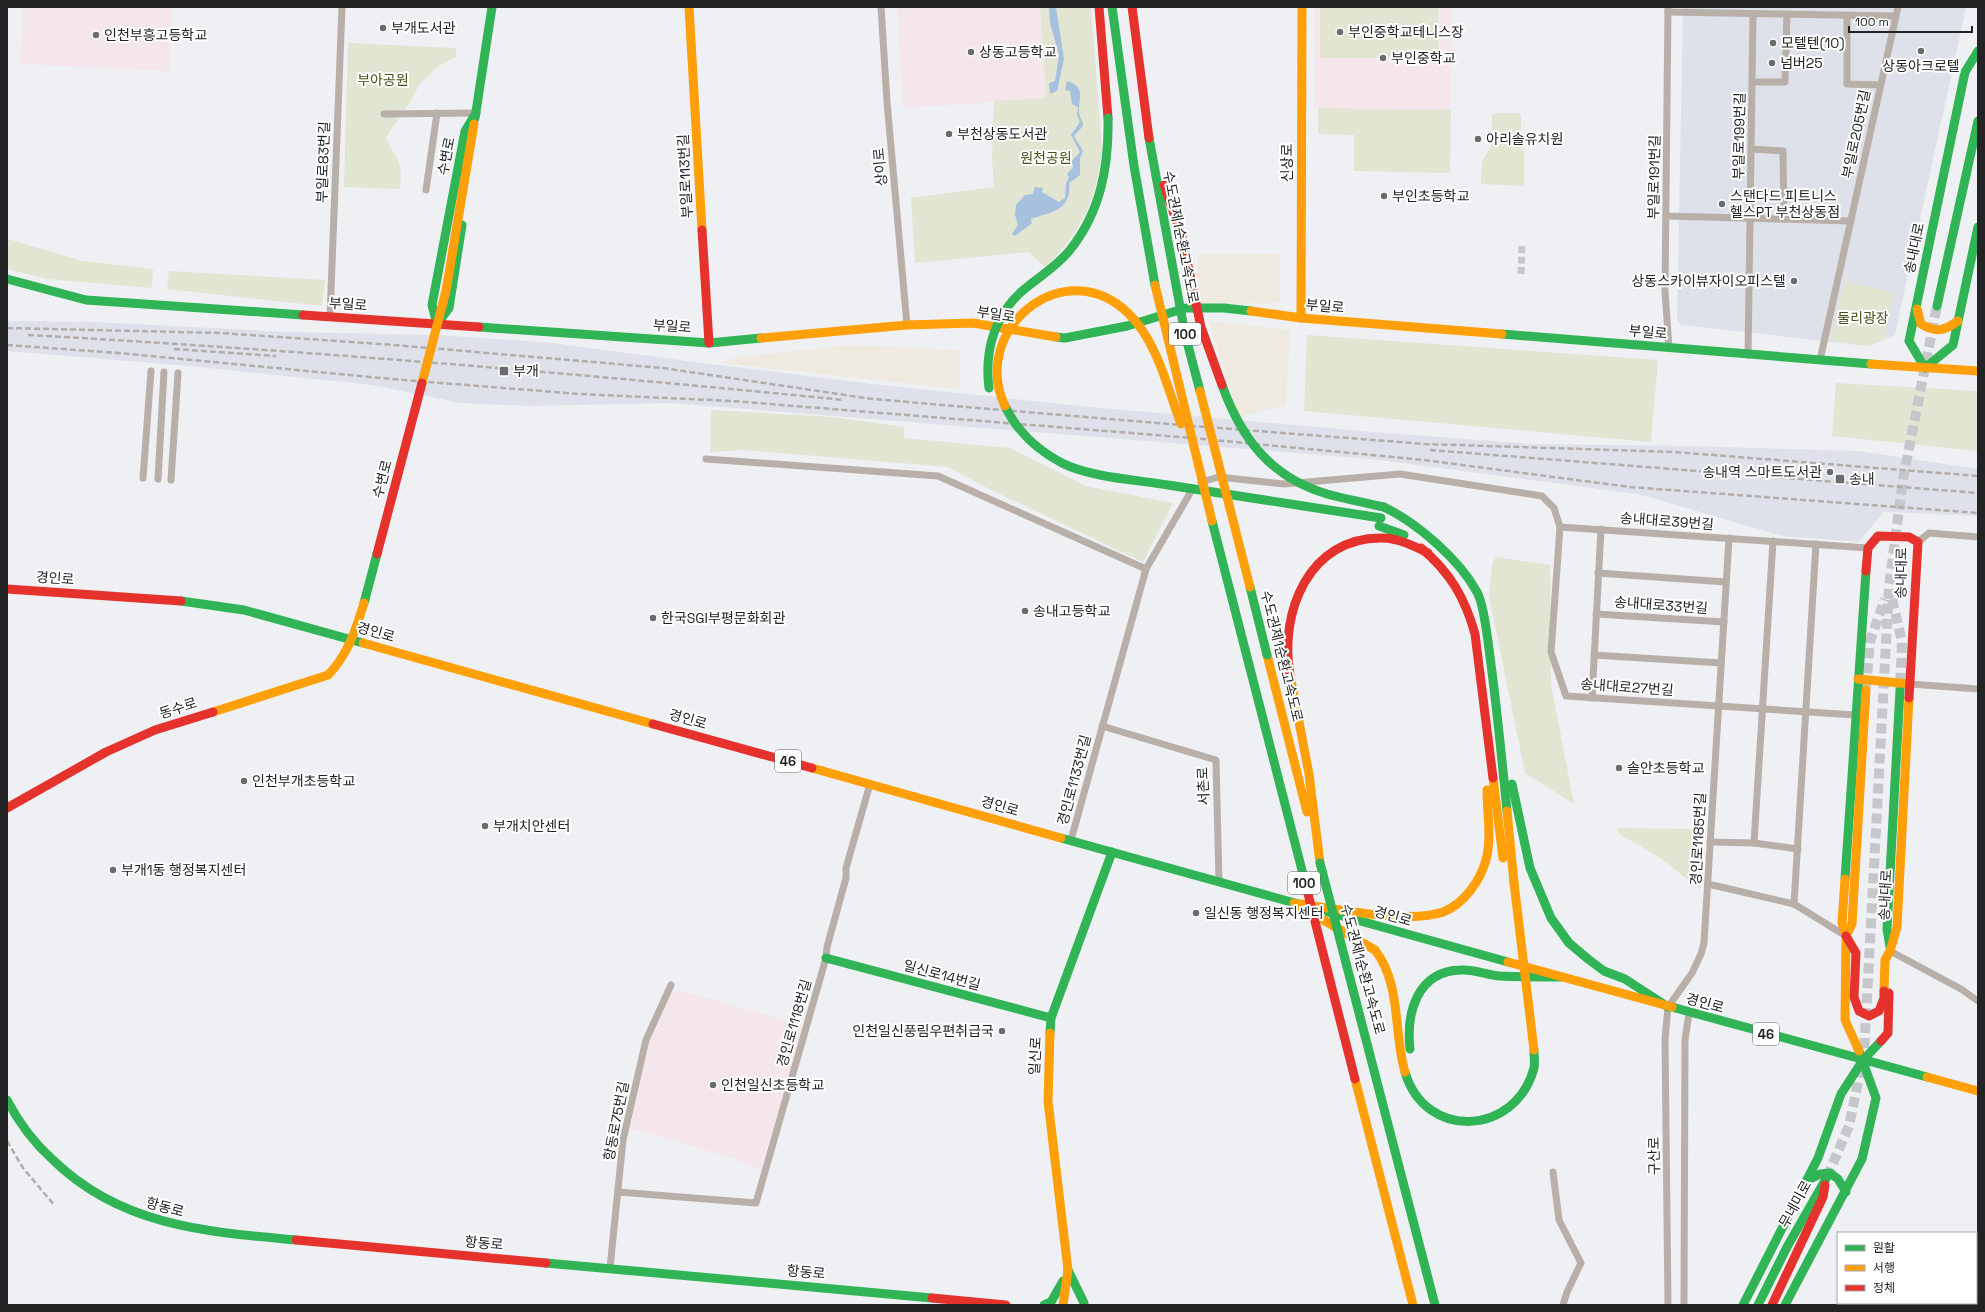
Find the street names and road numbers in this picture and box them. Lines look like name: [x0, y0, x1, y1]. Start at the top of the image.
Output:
street label: 부일로205번길: [1838, 88, 1874, 180]
street label: 부일로199번길: [1729, 92, 1749, 180]
street label: 부일로83번길: [313, 121, 333, 203]
street label: 부일로113번길: [674, 133, 696, 219]
street label: 수변로: [433, 135, 459, 177]
street label: 부일로191번길: [1644, 135, 1664, 219]
street label: 신상로: [1278, 144, 1296, 182]
street label: 상이로: [869, 147, 891, 187]
street label: 수도권제1순환고속도로: [1159, 169, 1203, 305]
street label: 송내대로: [1900, 221, 1928, 275]
street label: 부일로: [328, 294, 368, 314]
street label: 부일로: [1305, 295, 1345, 317]
street label: 부일로: [976, 302, 1017, 326]
street label: 부일로: [652, 316, 692, 336]
street label: 부일로: [1628, 321, 1668, 343]
road number: 100: [1169, 323, 1201, 345]
street label: 수변로: [368, 458, 396, 500]
street label: 송내대로39번길: [1619, 509, 1715, 533]
street label: 송내대로: [1892, 547, 1910, 599]
street label: 경인로: [35, 568, 75, 588]
street label: 수도권제1순환고속도로: [1257, 588, 1307, 724]
street label: 송내대로33번길: [1613, 593, 1709, 617]
street label: 경인로: [355, 618, 397, 646]
street label: 송내대로27번길: [1580, 675, 1674, 699]
street label: 동수로: [157, 693, 199, 723]
street label: 경인로: [667, 705, 709, 733]
street label: 경인로1133번길: [1053, 733, 1095, 827]
road number: 46: [775, 750, 801, 772]
street label: 서촌로: [1193, 766, 1213, 806]
street label: 경인로: [979, 792, 1021, 820]
street label: 경인로1185번길: [1687, 792, 1709, 886]
street label: 송내대로: [1875, 869, 1895, 921]
road number: 100: [1288, 872, 1320, 894]
street label: 수도권제1순환고속도로: [1337, 902, 1389, 1036]
street label: 경인로: [1372, 902, 1414, 930]
street label: 일신로14번길: [902, 956, 982, 994]
street label: 경인로1118번길: [773, 977, 815, 1069]
street label: 경인로: [1684, 989, 1726, 1017]
road number: 46: [1753, 1023, 1779, 1045]
street label: 일신로: [1025, 1036, 1045, 1076]
street label: 항동로75번길: [599, 1080, 633, 1162]
street label: 구산로: [1645, 1136, 1663, 1175]
street label: 무네미로: [1775, 1177, 1815, 1231]
street label: 항동로: [144, 1193, 186, 1221]
street label: 항동로: [464, 1232, 504, 1254]
street label: 항동로: [786, 1261, 826, 1283]

